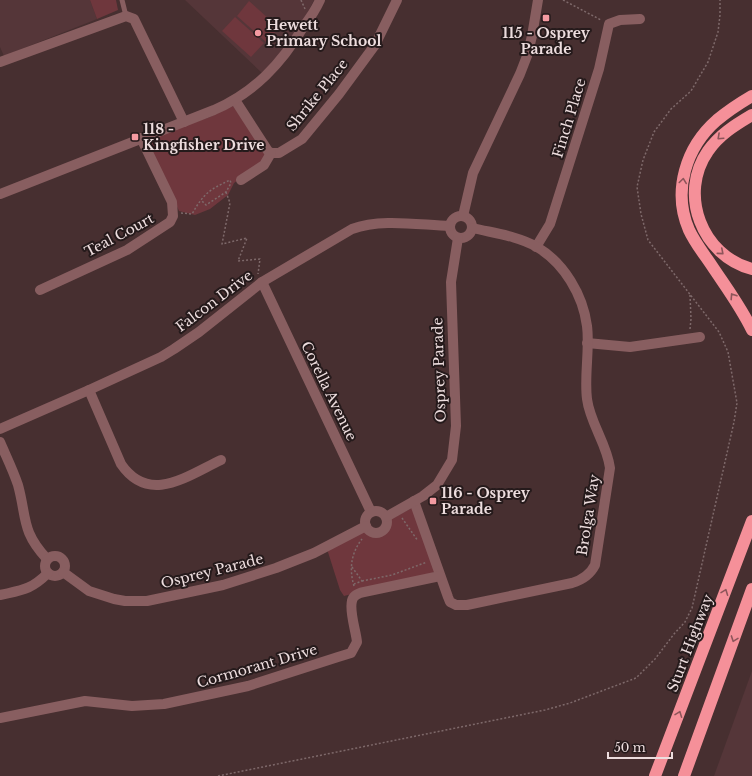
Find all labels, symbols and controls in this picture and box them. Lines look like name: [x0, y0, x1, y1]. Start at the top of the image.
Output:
marker: 115 - Osprey Parade: [541, 13, 551, 23]
place label: Hewett Primary School: [266, 16, 382, 50]
place label: 115 - Osprey Parade: [502, 24, 591, 58]
marker: Hewett Primary School: [253, 28, 263, 38]
street label: Shrike Place: [282, 55, 352, 135]
street label: Finch Place: [548, 76, 590, 160]
place label: 118 - Kingfisher Drive: [143, 120, 265, 154]
marker: 118 - Kingfisher Drive: [130, 132, 140, 142]
one-way arrow: [717, 132, 725, 140]
one-way arrow: [678, 178, 687, 184]
street label: Teal Court: [81, 209, 157, 261]
one-way arrow: [716, 247, 724, 255]
street label: Falcon Drive: [172, 266, 256, 336]
one-way arrow: [731, 294, 738, 301]
street label: Osprey Parade: [428, 317, 450, 423]
street label: Corella Avenue: [297, 338, 361, 444]
street label: Brolga Way: [573, 473, 603, 557]
place label: 116 - Osprey Parade: [441, 484, 531, 518]
marker: 116 - Osprey Parade: [428, 496, 438, 506]
street label: Osprey Parade: [159, 550, 265, 592]
one-way arrow: [721, 589, 729, 596]
street label: Sturt Highway: [663, 592, 717, 694]
one-way arrow: [730, 636, 739, 643]
street label: Cormorant Drive: [195, 640, 319, 692]
one-way arrow: [675, 710, 683, 717]
scale bar: [608, 734, 672, 760]
text: 50 m: [614, 740, 646, 755]

